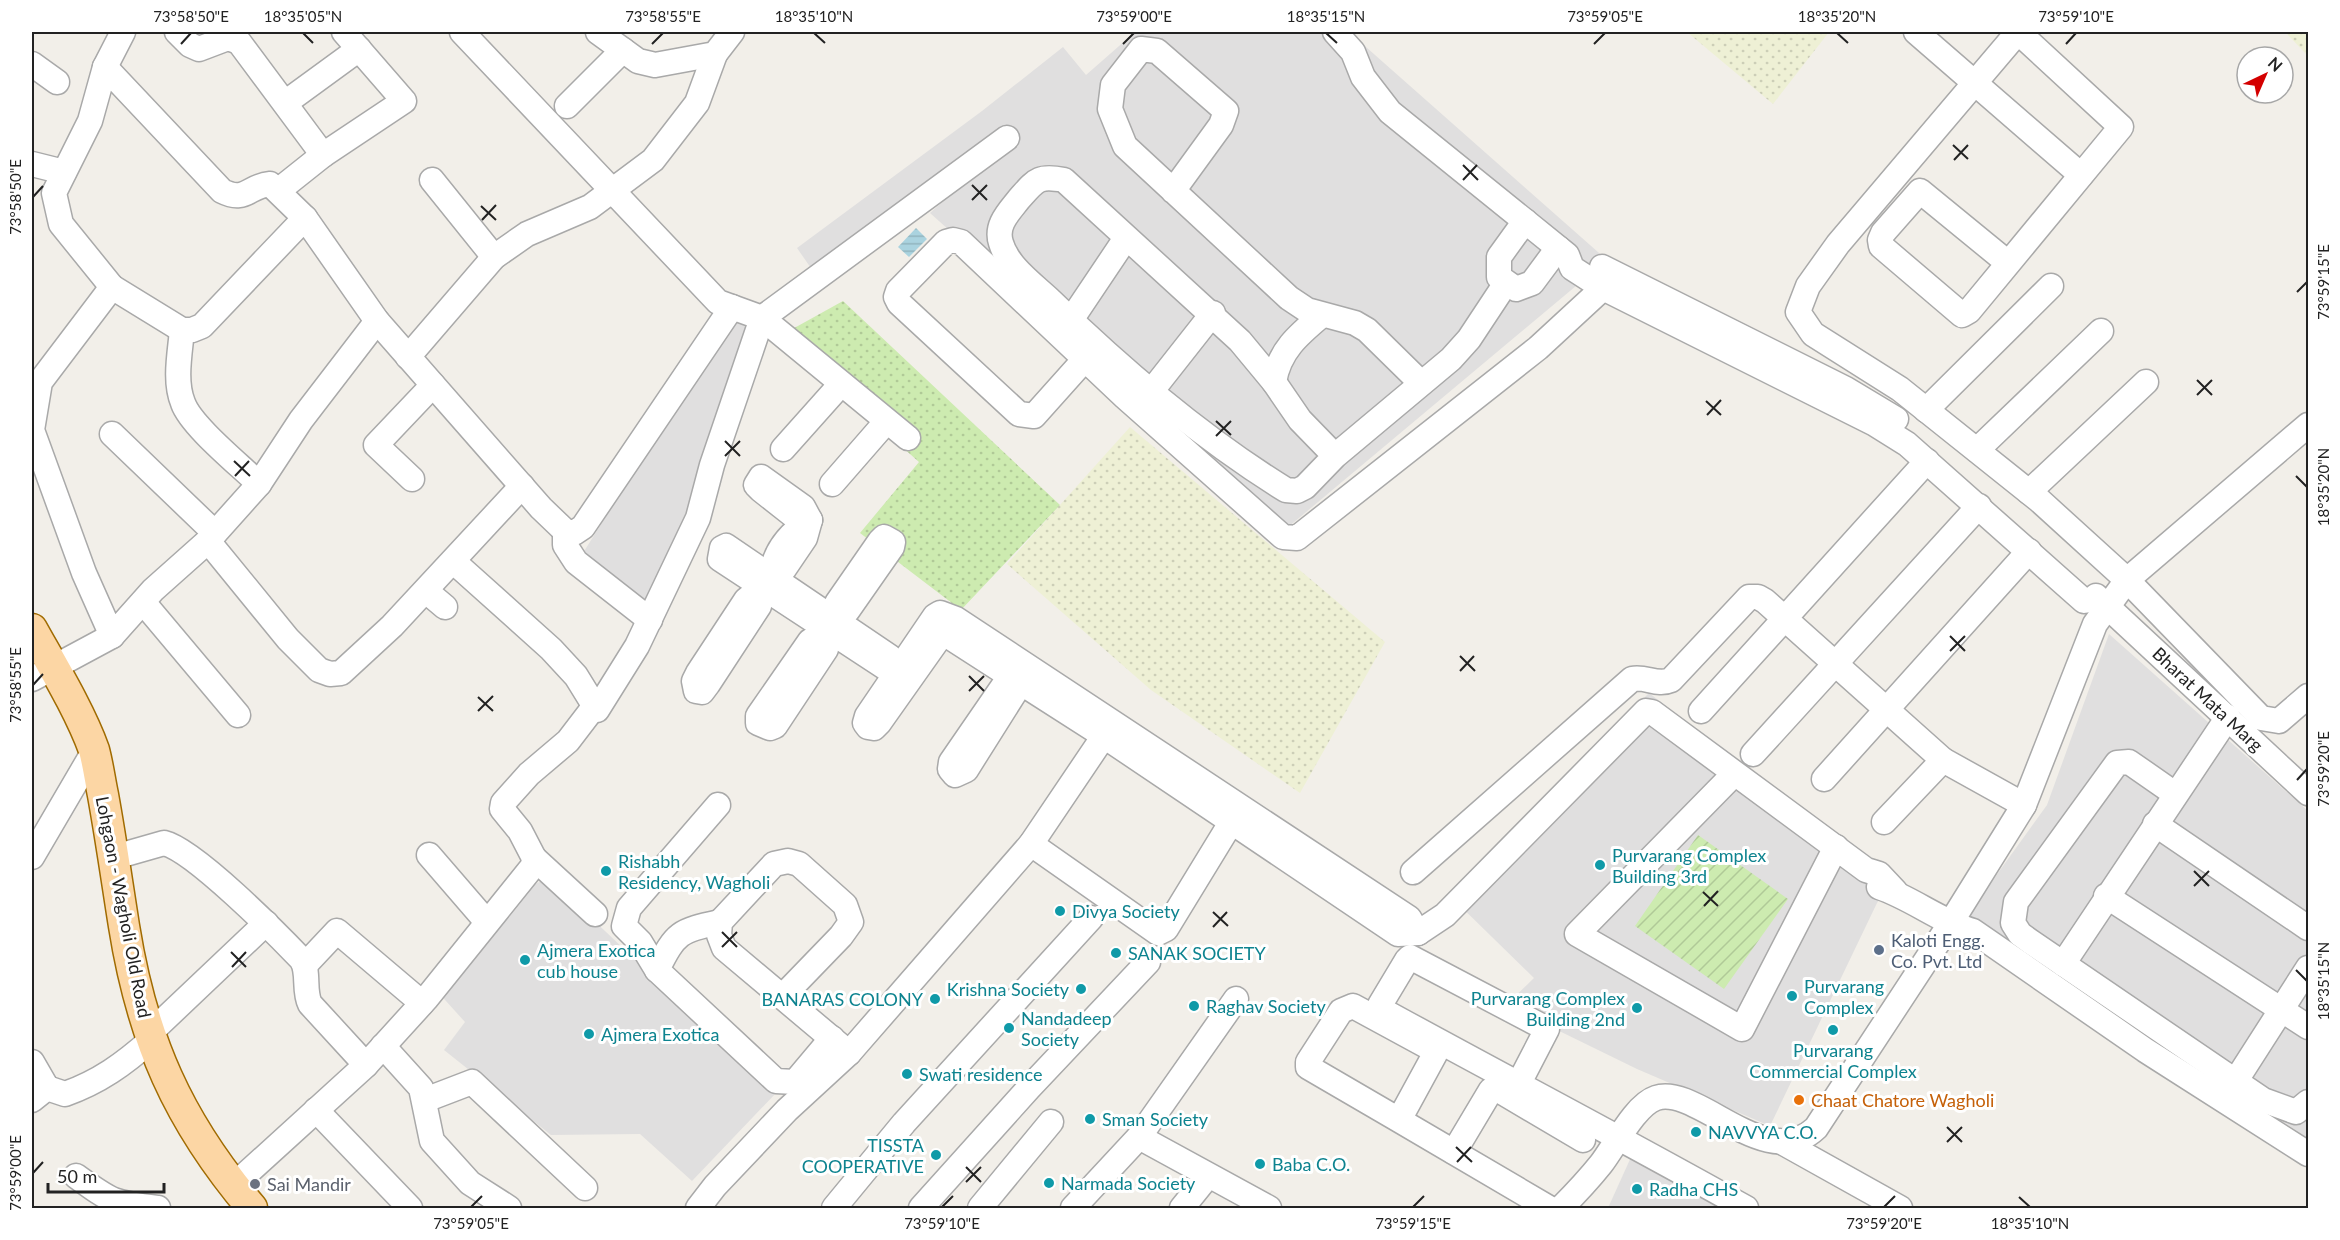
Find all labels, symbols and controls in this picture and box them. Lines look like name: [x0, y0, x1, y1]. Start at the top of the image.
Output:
text: 73°58'50"E: [153, 7, 229, 25]
text: 18°35'05"N: [264, 7, 342, 25]
text: 73°58'55"E: [625, 7, 701, 25]
text: 18°35'10"N: [775, 7, 853, 25]
text: 73°59'00"E: [1096, 7, 1172, 25]
text: 18°35'15"N: [1287, 7, 1365, 25]
text: 73°59'05"E: [1567, 7, 1643, 25]
text: 18°35'20"N: [1798, 7, 1876, 25]
text: 73°59'10"E: [2038, 7, 2114, 25]
north arrow: [2235, 45, 2295, 105]
text: N: [2265, 53, 2287, 75]
text: 73°58'50"E: [6, 159, 24, 235]
text: 73°59'15"E: [2314, 244, 2332, 320]
text: 18°35'20"N: [2314, 448, 2332, 526]
street label: Bharat Mata Marg: [2148, 642, 2268, 756]
text: 73°58'55"E: [6, 647, 24, 723]
text: 73°59'20"E: [2314, 731, 2332, 807]
street label: Lohgaon - Wagholi Old Road: [92, 794, 156, 1020]
place label: Purvarang Complex Building 3rd: [1612, 844, 1766, 887]
place label: Rishabh Residency, Wagholi: [618, 850, 770, 893]
marker: Purvarang Complex Building 3rd: [1593, 858, 1607, 872]
marker: Rishabh Residency, Wagholi: [599, 864, 613, 878]
place label: Divya Society: [1072, 900, 1180, 922]
marker: Divya Society: [1053, 904, 1067, 918]
place label: Kaloti Engg. Co. Pvt. Ltd: [1891, 929, 1985, 972]
place label: Ajmera Exotica cub house: [537, 939, 655, 982]
place label: SANAK SOCIETY: [1128, 942, 1266, 964]
text: 18°35'15"N: [2314, 942, 2332, 1020]
marker: Kaloti Engg. Co. Pvt. Ltd: [1872, 943, 1886, 957]
marker: SANAK SOCIETY: [1109, 946, 1123, 960]
marker: Ajmera Exotica cub house: [518, 953, 532, 967]
place label: Purvarang Complex: [1804, 975, 1884, 1018]
place label: Krishna Society: [947, 978, 1070, 1000]
marker: Krishna Society: [1074, 982, 1088, 996]
place label: Purvarang Complex Building 2nd: [1471, 987, 1625, 1030]
place label: BANARAS COLONY: [761, 988, 924, 1010]
marker: Purvarang Complex: [1785, 989, 1799, 1003]
marker: BANARAS COLONY: [928, 992, 942, 1006]
place label: Raghav Society: [1206, 995, 1326, 1017]
marker: Raghav Society: [1187, 999, 1201, 1013]
marker: Purvarang Complex Building 2nd: [1630, 1001, 1644, 1015]
place label: Nandadeep Society: [1021, 1007, 1112, 1050]
marker: Nandadeep Society: [1002, 1021, 1016, 1035]
place label: Ajmera Exotica: [601, 1023, 719, 1045]
marker: Purvarang Commercial Complex: [1826, 1023, 1840, 1037]
marker: Ajmera Exotica: [582, 1027, 596, 1041]
place label: Purvarang Commercial Complex: [1749, 1039, 1917, 1082]
place label: Swati residence: [919, 1063, 1042, 1085]
marker: Swati residence: [900, 1067, 914, 1081]
place label: Chaat Chatore Wagholi: [1811, 1089, 1994, 1111]
marker: Chaat Chatore Wagholi: [1792, 1093, 1806, 1107]
place label: Sman Society: [1102, 1108, 1209, 1130]
marker: Sman Society: [1083, 1112, 1097, 1126]
place label: NAVVYA C.O.: [1708, 1121, 1818, 1143]
marker: NAVVYA C.O.: [1689, 1125, 1703, 1139]
place label: TISSTA COOPERATIVE: [802, 1134, 925, 1177]
text: 73°59'00"E: [6, 1135, 24, 1211]
marker: TISSTA COOPERATIVE: [929, 1148, 943, 1162]
place label: Baba C.O.: [1272, 1153, 1350, 1175]
scale bar: [48, 1156, 164, 1194]
marker: Baba C.O.: [1253, 1157, 1267, 1171]
text: 50 m: [57, 1165, 97, 1187]
place label: Narmada Society: [1061, 1172, 1196, 1194]
place label: Sai Mandir: [267, 1173, 351, 1195]
marker: Narmada Society: [1042, 1176, 1056, 1190]
marker: Sai Mandir: [248, 1177, 262, 1191]
place label: Radha CHS: [1649, 1178, 1738, 1200]
marker: Radha CHS: [1630, 1182, 1644, 1196]
text: 73°59'05"E: [433, 1214, 509, 1232]
text: 73°59'10"E: [904, 1214, 980, 1232]
text: 73°59'15"E: [1375, 1214, 1451, 1232]
text: 73°59'20"E: [1846, 1214, 1922, 1232]
text: 18°35'10"N: [1991, 1214, 2069, 1232]

